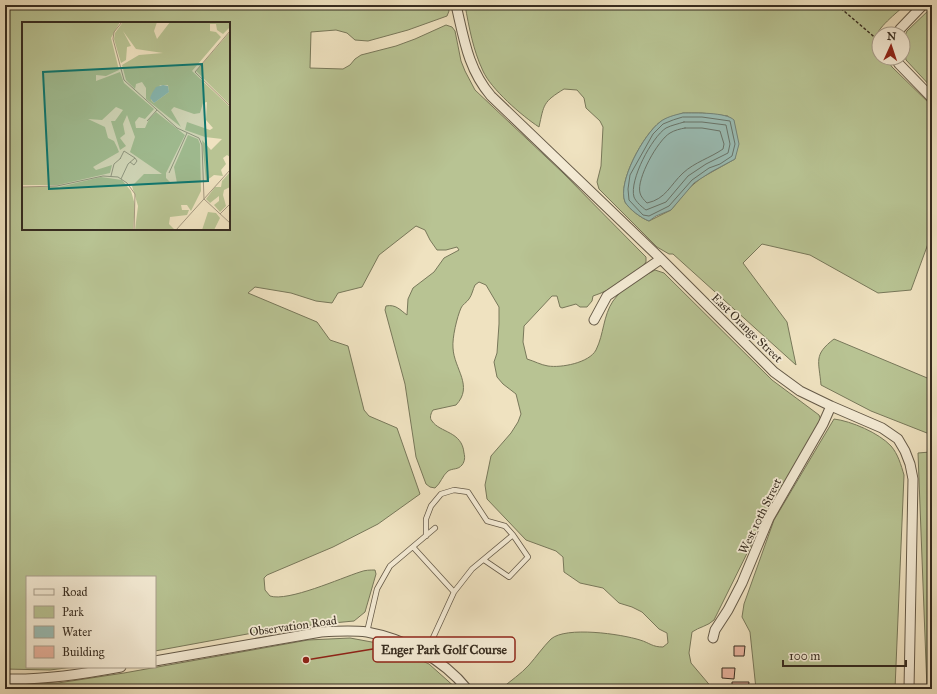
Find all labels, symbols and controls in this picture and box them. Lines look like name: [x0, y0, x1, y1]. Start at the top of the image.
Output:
inset map: [22, 22, 230, 230]
north arrow: [871, 26, 911, 66]
text: N: [886, 30, 897, 43]
street label: East Orange Street: [708, 291, 786, 367]
street label: West 10th Street: [736, 475, 785, 556]
legend: [26, 576, 156, 668]
text: Road: [62, 585, 88, 599]
text: Park: [62, 605, 84, 619]
street label: Observation Road: [248, 613, 338, 639]
text: Water: [62, 625, 92, 639]
callout: Enger Park Golf Course: [373, 637, 515, 662]
text: Enger Park Golf Course: [381, 642, 508, 658]
scale bar: [783, 642, 906, 668]
text: Building: [62, 645, 105, 660]
text: 100 m: [789, 649, 820, 663]

